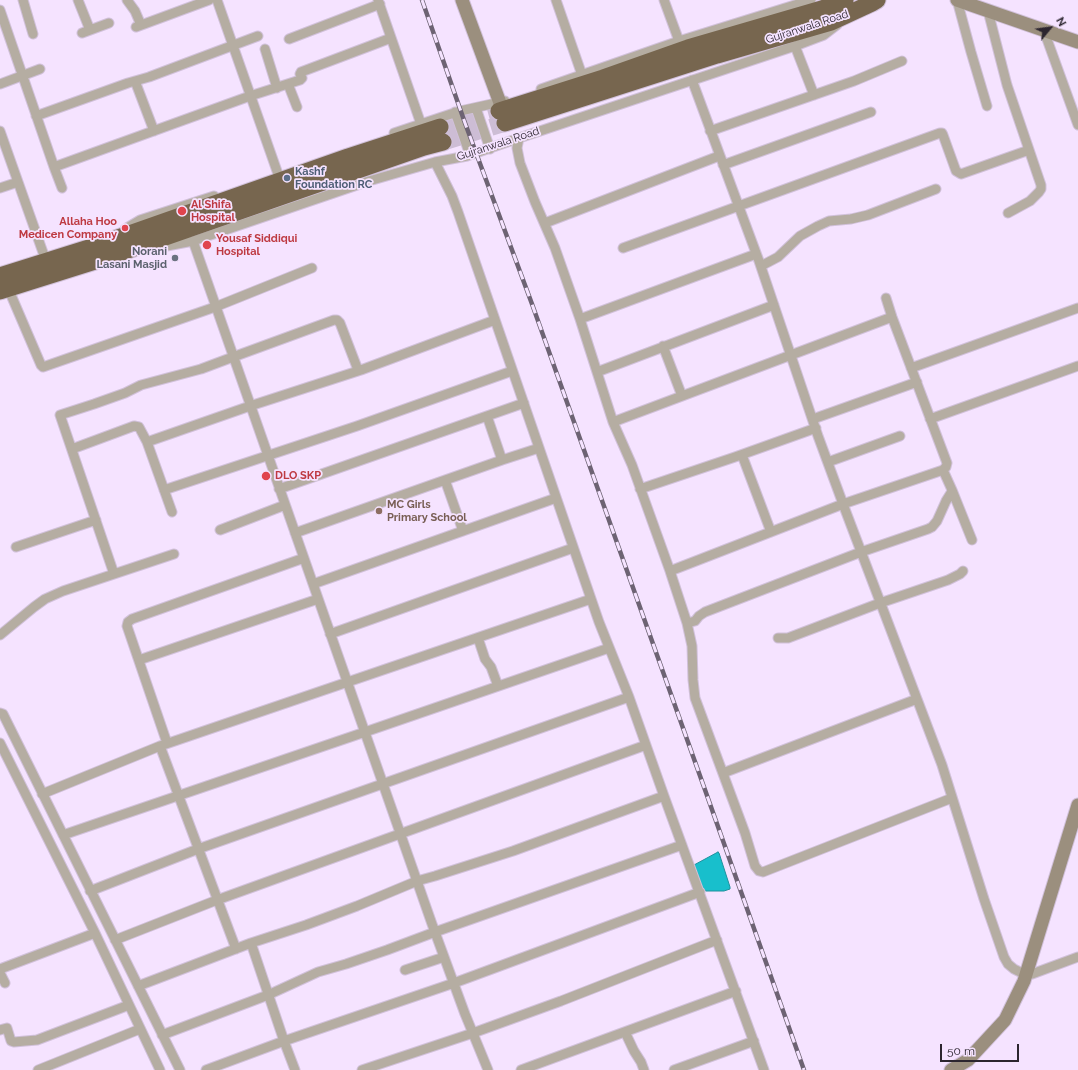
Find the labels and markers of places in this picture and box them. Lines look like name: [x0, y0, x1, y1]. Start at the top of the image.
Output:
place label: Kashf Foundation RC: [295, 165, 372, 191]
marker: Kashf Foundation RC: [282, 173, 292, 183]
place label: Al Shifa Hospital: [191, 198, 235, 224]
marker: Al Shifa Hospital: [176, 205, 188, 217]
place label: Allaha Hoo Medicen Company: [19, 215, 117, 241]
marker: Allaha Hoo Medicen Company: [120, 223, 130, 233]
place label: Yousaf Siddiqui Hospital: [216, 232, 297, 258]
marker: Yousaf Siddiqui Hospital: [201, 239, 213, 251]
place label: Norani Lasani Masjid: [96, 245, 167, 271]
marker: Norani Lasani Masjid: [170, 253, 180, 263]
place label: DLO SKP: [275, 469, 321, 483]
marker: DLO SKP: [260, 470, 272, 482]
place label: MC Girls Primary School: [387, 498, 467, 524]
marker: MC Girls Primary School: [374, 506, 384, 516]

